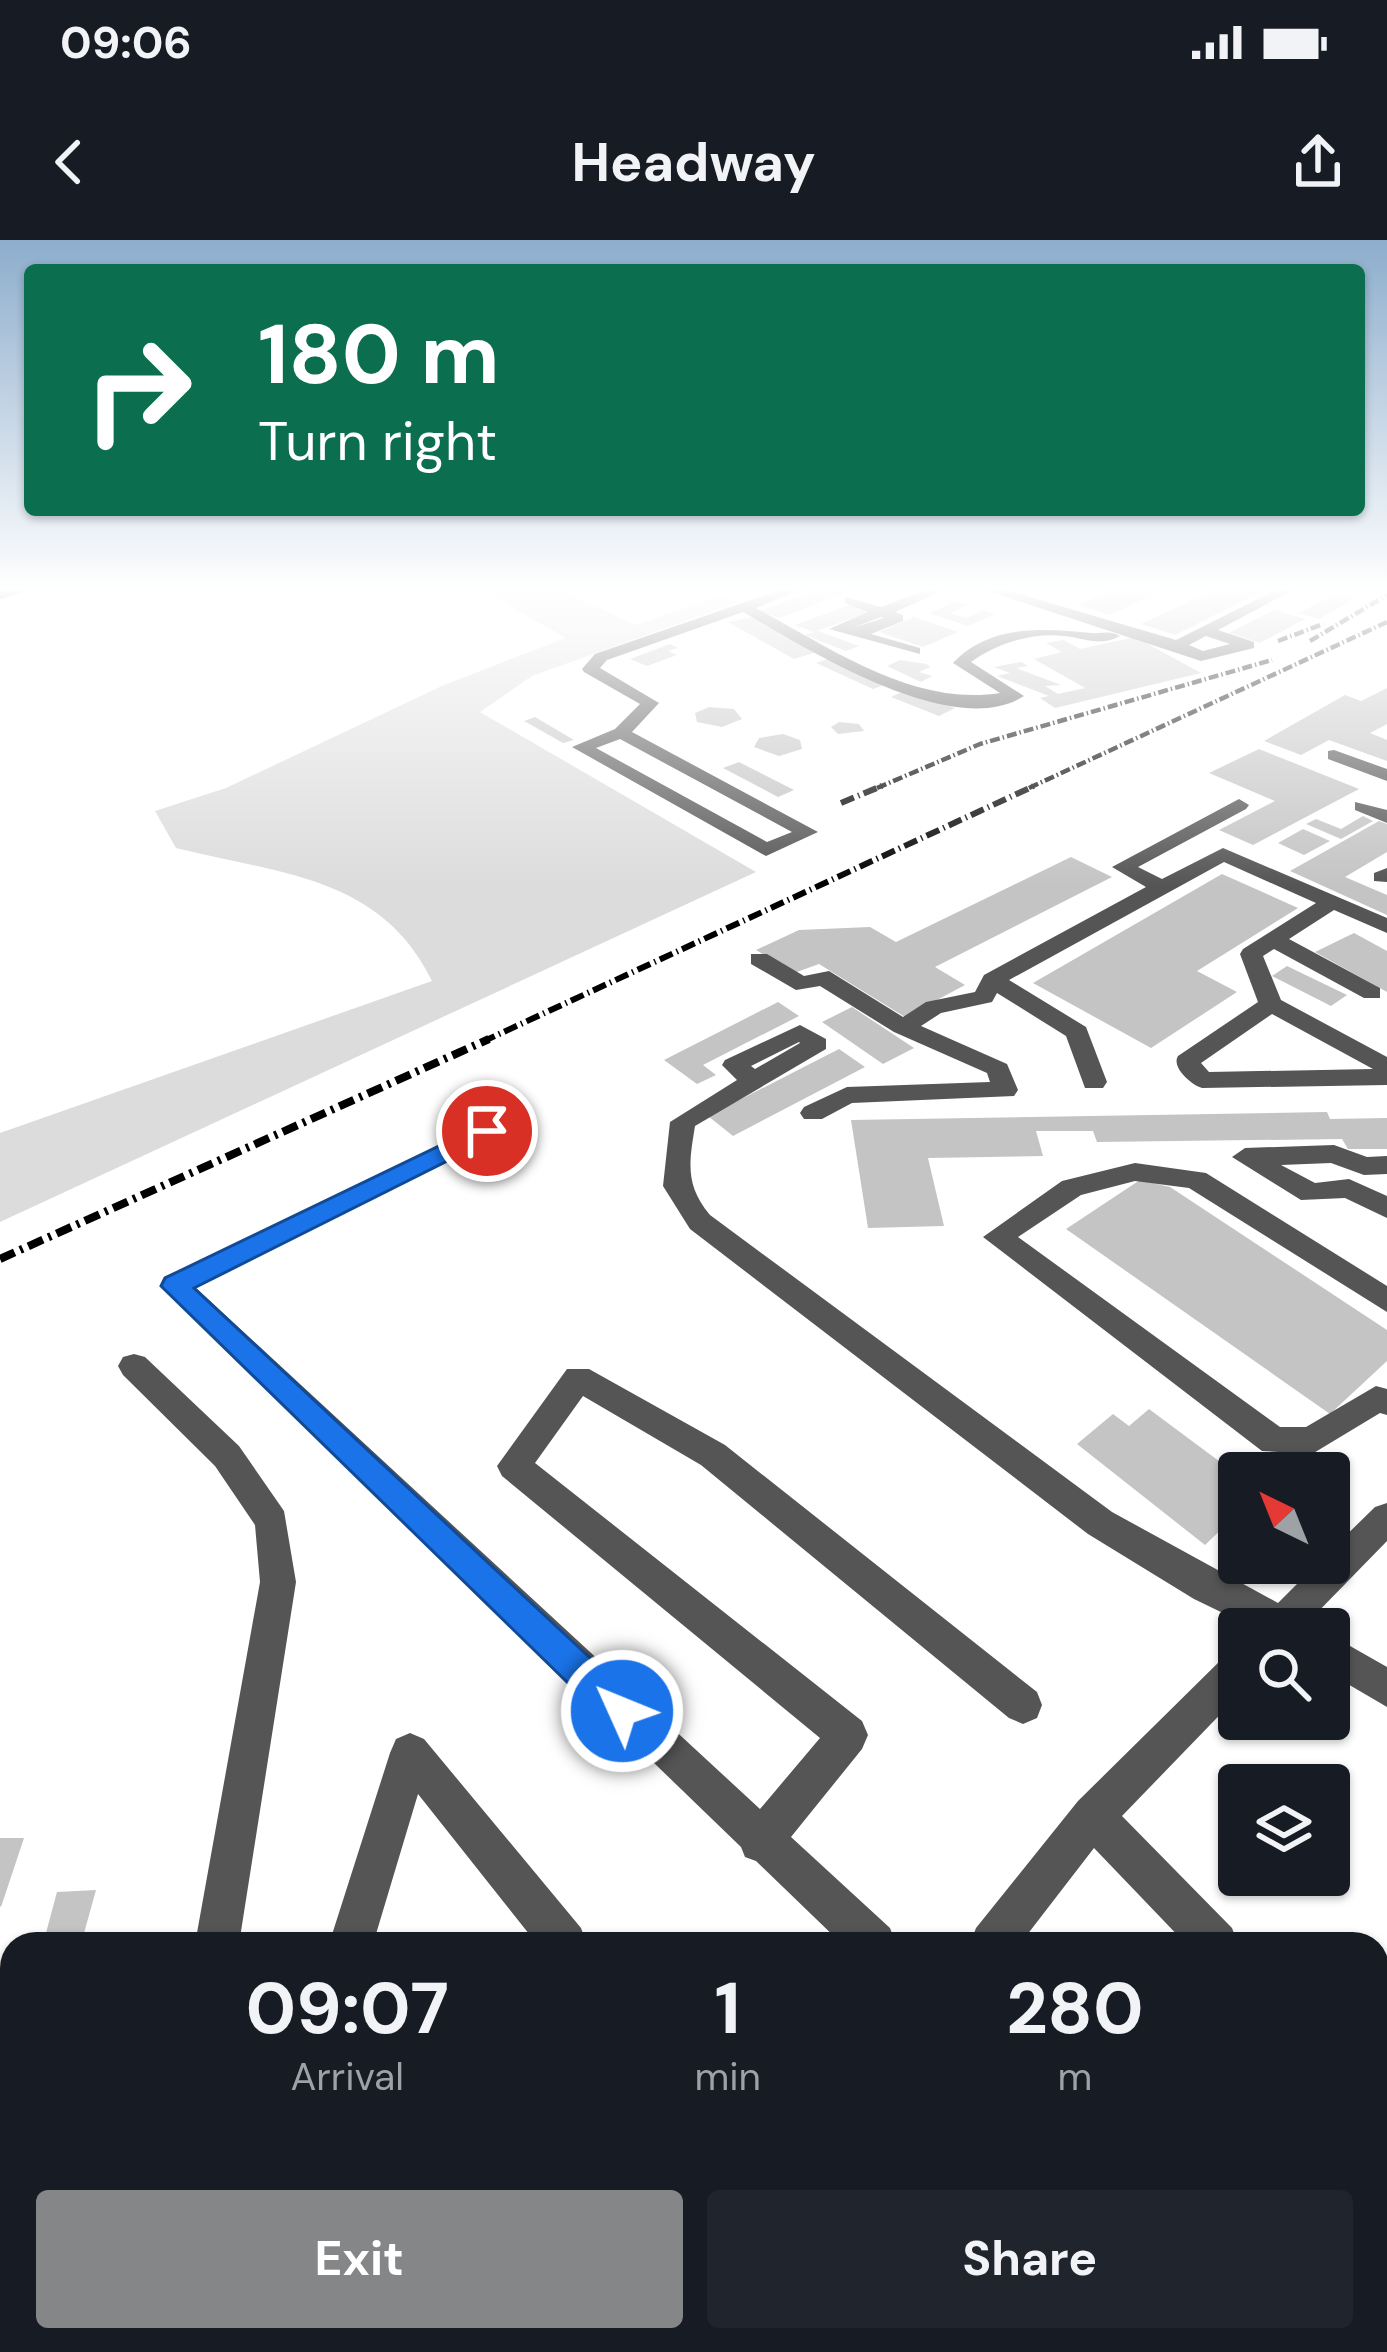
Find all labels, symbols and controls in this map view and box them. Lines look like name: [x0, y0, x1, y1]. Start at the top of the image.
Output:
text: 09:06: [60, 13, 192, 72]
text: Headway: [571, 127, 816, 198]
icon: back: [36, 129, 102, 195]
icon: share: [1285, 129, 1351, 195]
text: 180 m: [258, 300, 500, 409]
icon: right: [60, 312, 216, 468]
text: Turn right: [258, 406, 497, 477]
pin: [436, 1080, 538, 1182]
icon: arrive: [454, 1098, 520, 1164]
north arrow: [1218, 1452, 1350, 1584]
map controls: [1218, 1452, 1350, 1896]
button: search: [1218, 1608, 1350, 1740]
position arrow: [559, 1648, 685, 1774]
button: layers: [1218, 1764, 1350, 1896]
text: 09:07: [245, 1962, 449, 2055]
text: 1: [715, 1962, 741, 2055]
text: 280: [1006, 1962, 1144, 2055]
text: Arrival: [290, 2051, 404, 2102]
text: min: [694, 2051, 761, 2102]
text: m: [1058, 2051, 1092, 2102]
button: Exit: [36, 2190, 683, 2328]
button: Share: [707, 2190, 1353, 2328]

